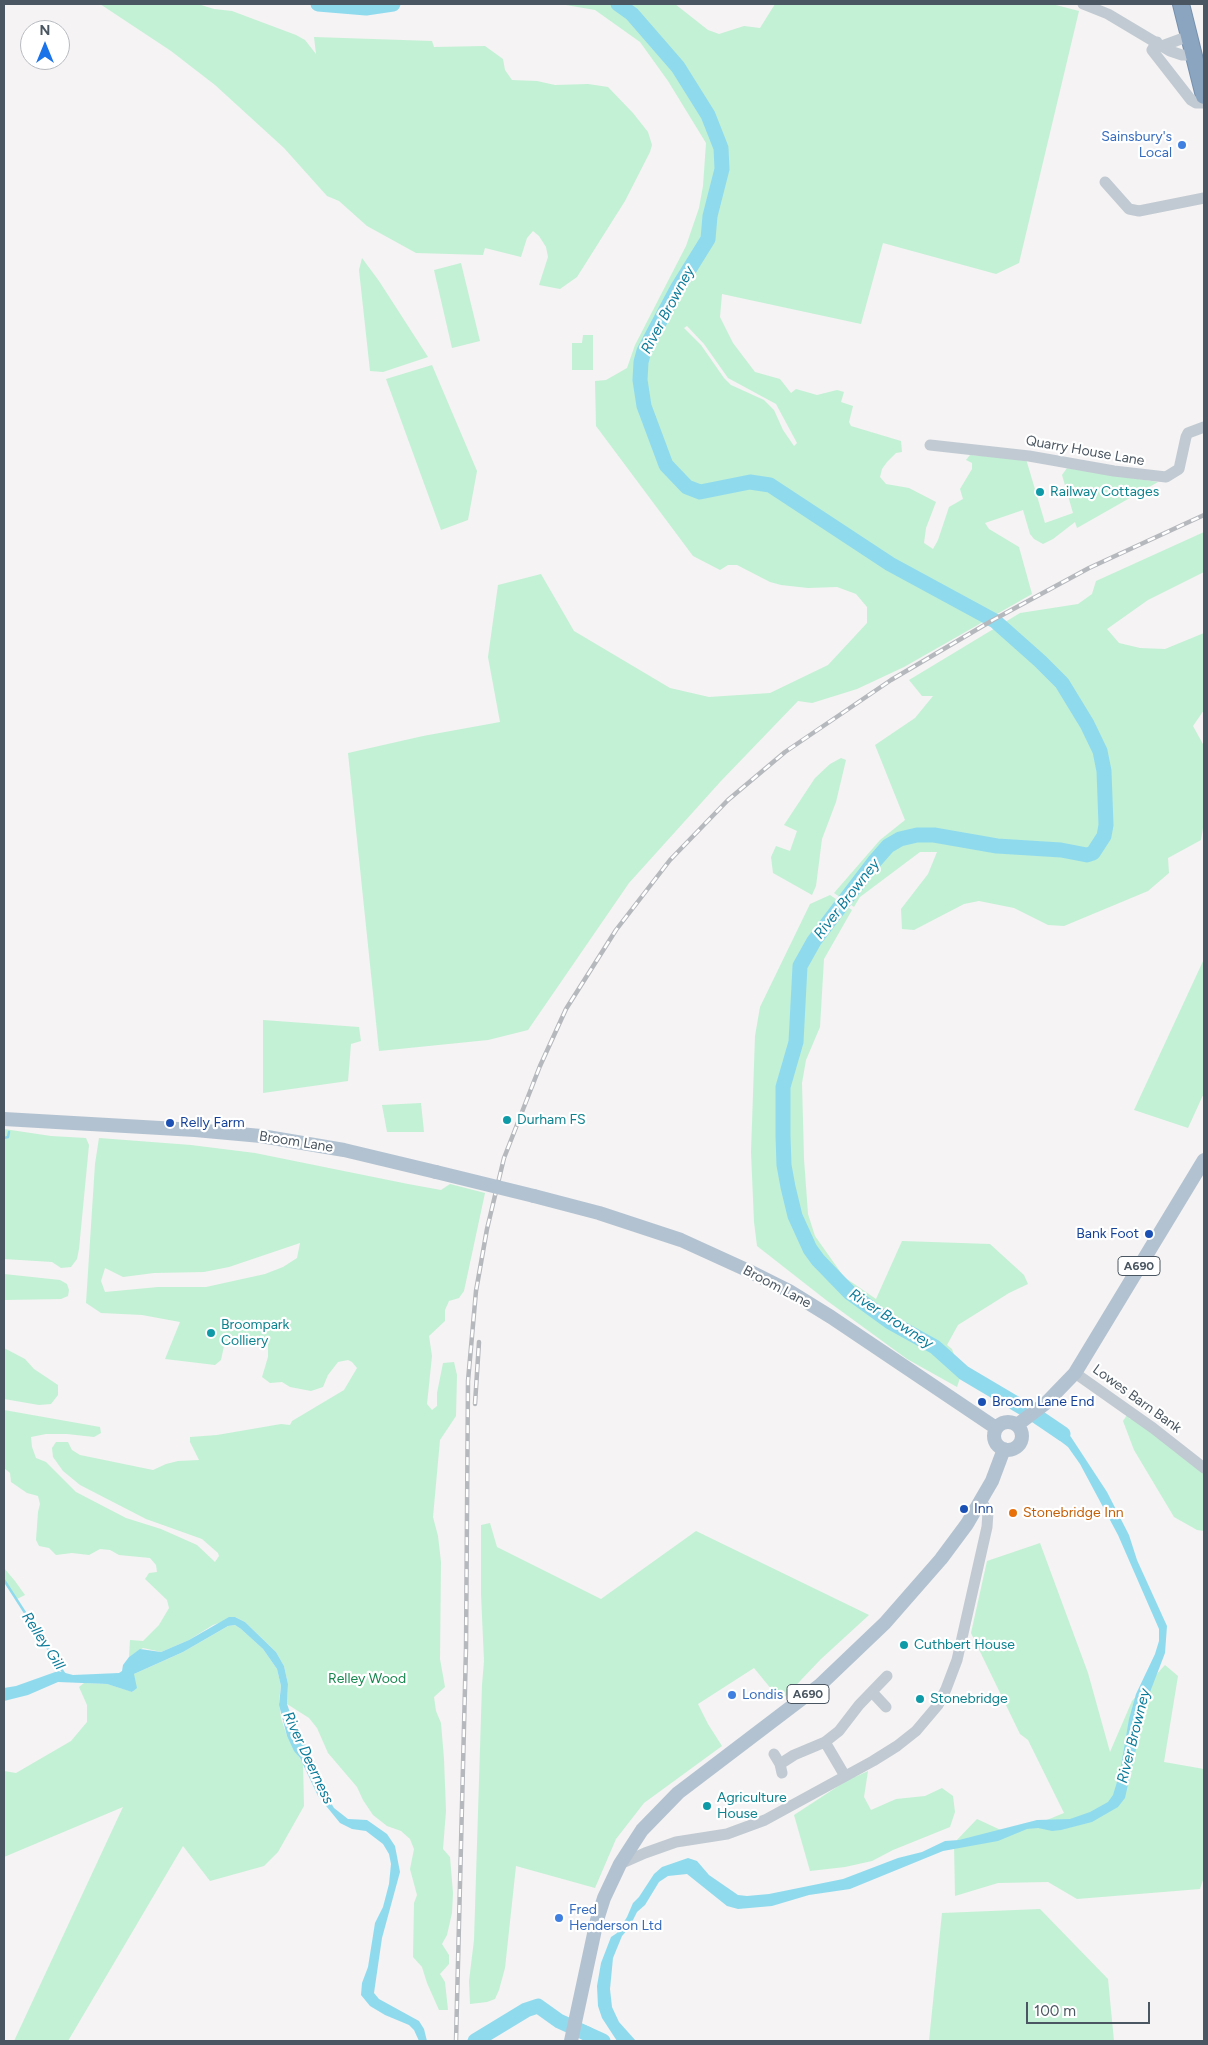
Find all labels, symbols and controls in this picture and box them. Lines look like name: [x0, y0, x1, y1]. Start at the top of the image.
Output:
north arrow: [20, 20, 70, 70]
text: N: [40, 22, 50, 39]
place label: Sainsbury's Local: [1101, 129, 1172, 162]
marker: Sainsbury's Local: [1176, 139, 1188, 151]
water label: River Browney: [637, 263, 699, 357]
street label: Quarry House Lane: [1024, 432, 1146, 470]
place label: Railway Cottages: [1050, 484, 1159, 500]
marker: Railway Cottages: [1034, 486, 1046, 498]
water label: River Browney: [810, 855, 884, 943]
place label: Durham FS: [517, 1112, 586, 1128]
marker: Durham FS: [501, 1114, 513, 1126]
place label: Relly Farm: [180, 1115, 245, 1131]
marker: Relly Farm: [164, 1117, 176, 1129]
street label: Broom Lane: [258, 1128, 334, 1156]
place label: Bank Foot: [1076, 1226, 1139, 1242]
marker: Bank Foot: [1143, 1228, 1155, 1240]
road number: A690: [1118, 1256, 1160, 1276]
street label: Broom Lane: [740, 1262, 814, 1312]
water label: River Browney: [846, 1285, 936, 1353]
place label: Broompark Colliery: [221, 1317, 289, 1350]
marker: Broompark Colliery: [205, 1327, 217, 1339]
street label: Lowes Barn Bank: [1089, 1361, 1185, 1437]
place label: Broom Lane End: [992, 1394, 1095, 1410]
marker: Broom Lane End: [976, 1396, 988, 1408]
place label: Inn: [974, 1501, 993, 1517]
marker: Inn: [958, 1503, 970, 1515]
place label: Stonebridge Inn: [1023, 1505, 1124, 1521]
marker: Stonebridge Inn: [1007, 1507, 1019, 1519]
water label: Relley Gill: [18, 1609, 68, 1673]
place label: Cuthbert House: [914, 1637, 1015, 1653]
marker: Cuthbert House: [898, 1639, 910, 1651]
park label: Relley Wood: [328, 1671, 406, 1687]
road number: A690: [787, 1685, 829, 1704]
place label: Londis: [742, 1687, 783, 1703]
water label: River Browney: [1114, 1687, 1154, 1785]
marker: Londis: [726, 1689, 738, 1701]
place label: Stonebridge: [930, 1691, 1008, 1707]
marker: Stonebridge: [914, 1693, 926, 1705]
water label: River Deerness: [279, 1709, 337, 1807]
place label: Agriculture House: [717, 1790, 787, 1822]
marker: Agriculture House: [701, 1800, 713, 1812]
place label: Fred Henderson Ltd: [569, 1902, 662, 1934]
marker: Fred Henderson Ltd: [553, 1912, 565, 1924]
scale bar: [1028, 1992, 1152, 2024]
text: 100 m: [1034, 2002, 1076, 2020]

